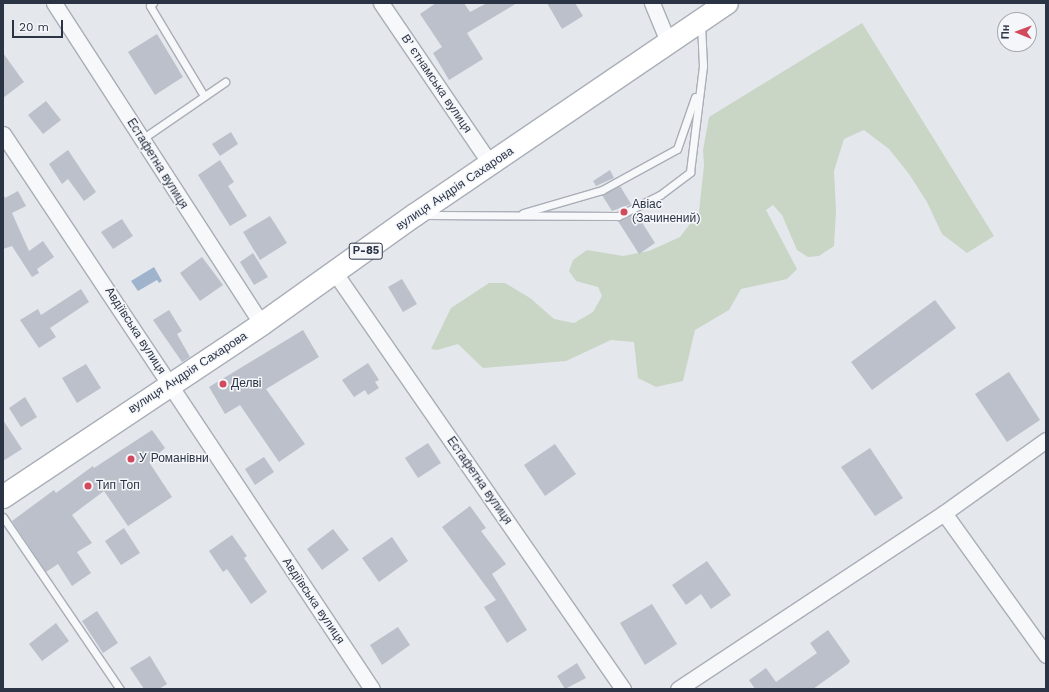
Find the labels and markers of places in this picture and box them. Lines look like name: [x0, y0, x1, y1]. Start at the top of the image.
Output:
place label: Авіас (Зачинений): [632, 198, 700, 226]
marker: Авіас (Зачинений): [619, 207, 629, 217]
place label: Делві: [231, 377, 261, 391]
marker: Делві: [218, 379, 228, 389]
place label: У Романівни: [139, 452, 209, 466]
marker: У Романівни: [126, 454, 136, 464]
place label: Тип Топ: [96, 479, 140, 493]
marker: Тип Топ: [83, 481, 93, 491]

